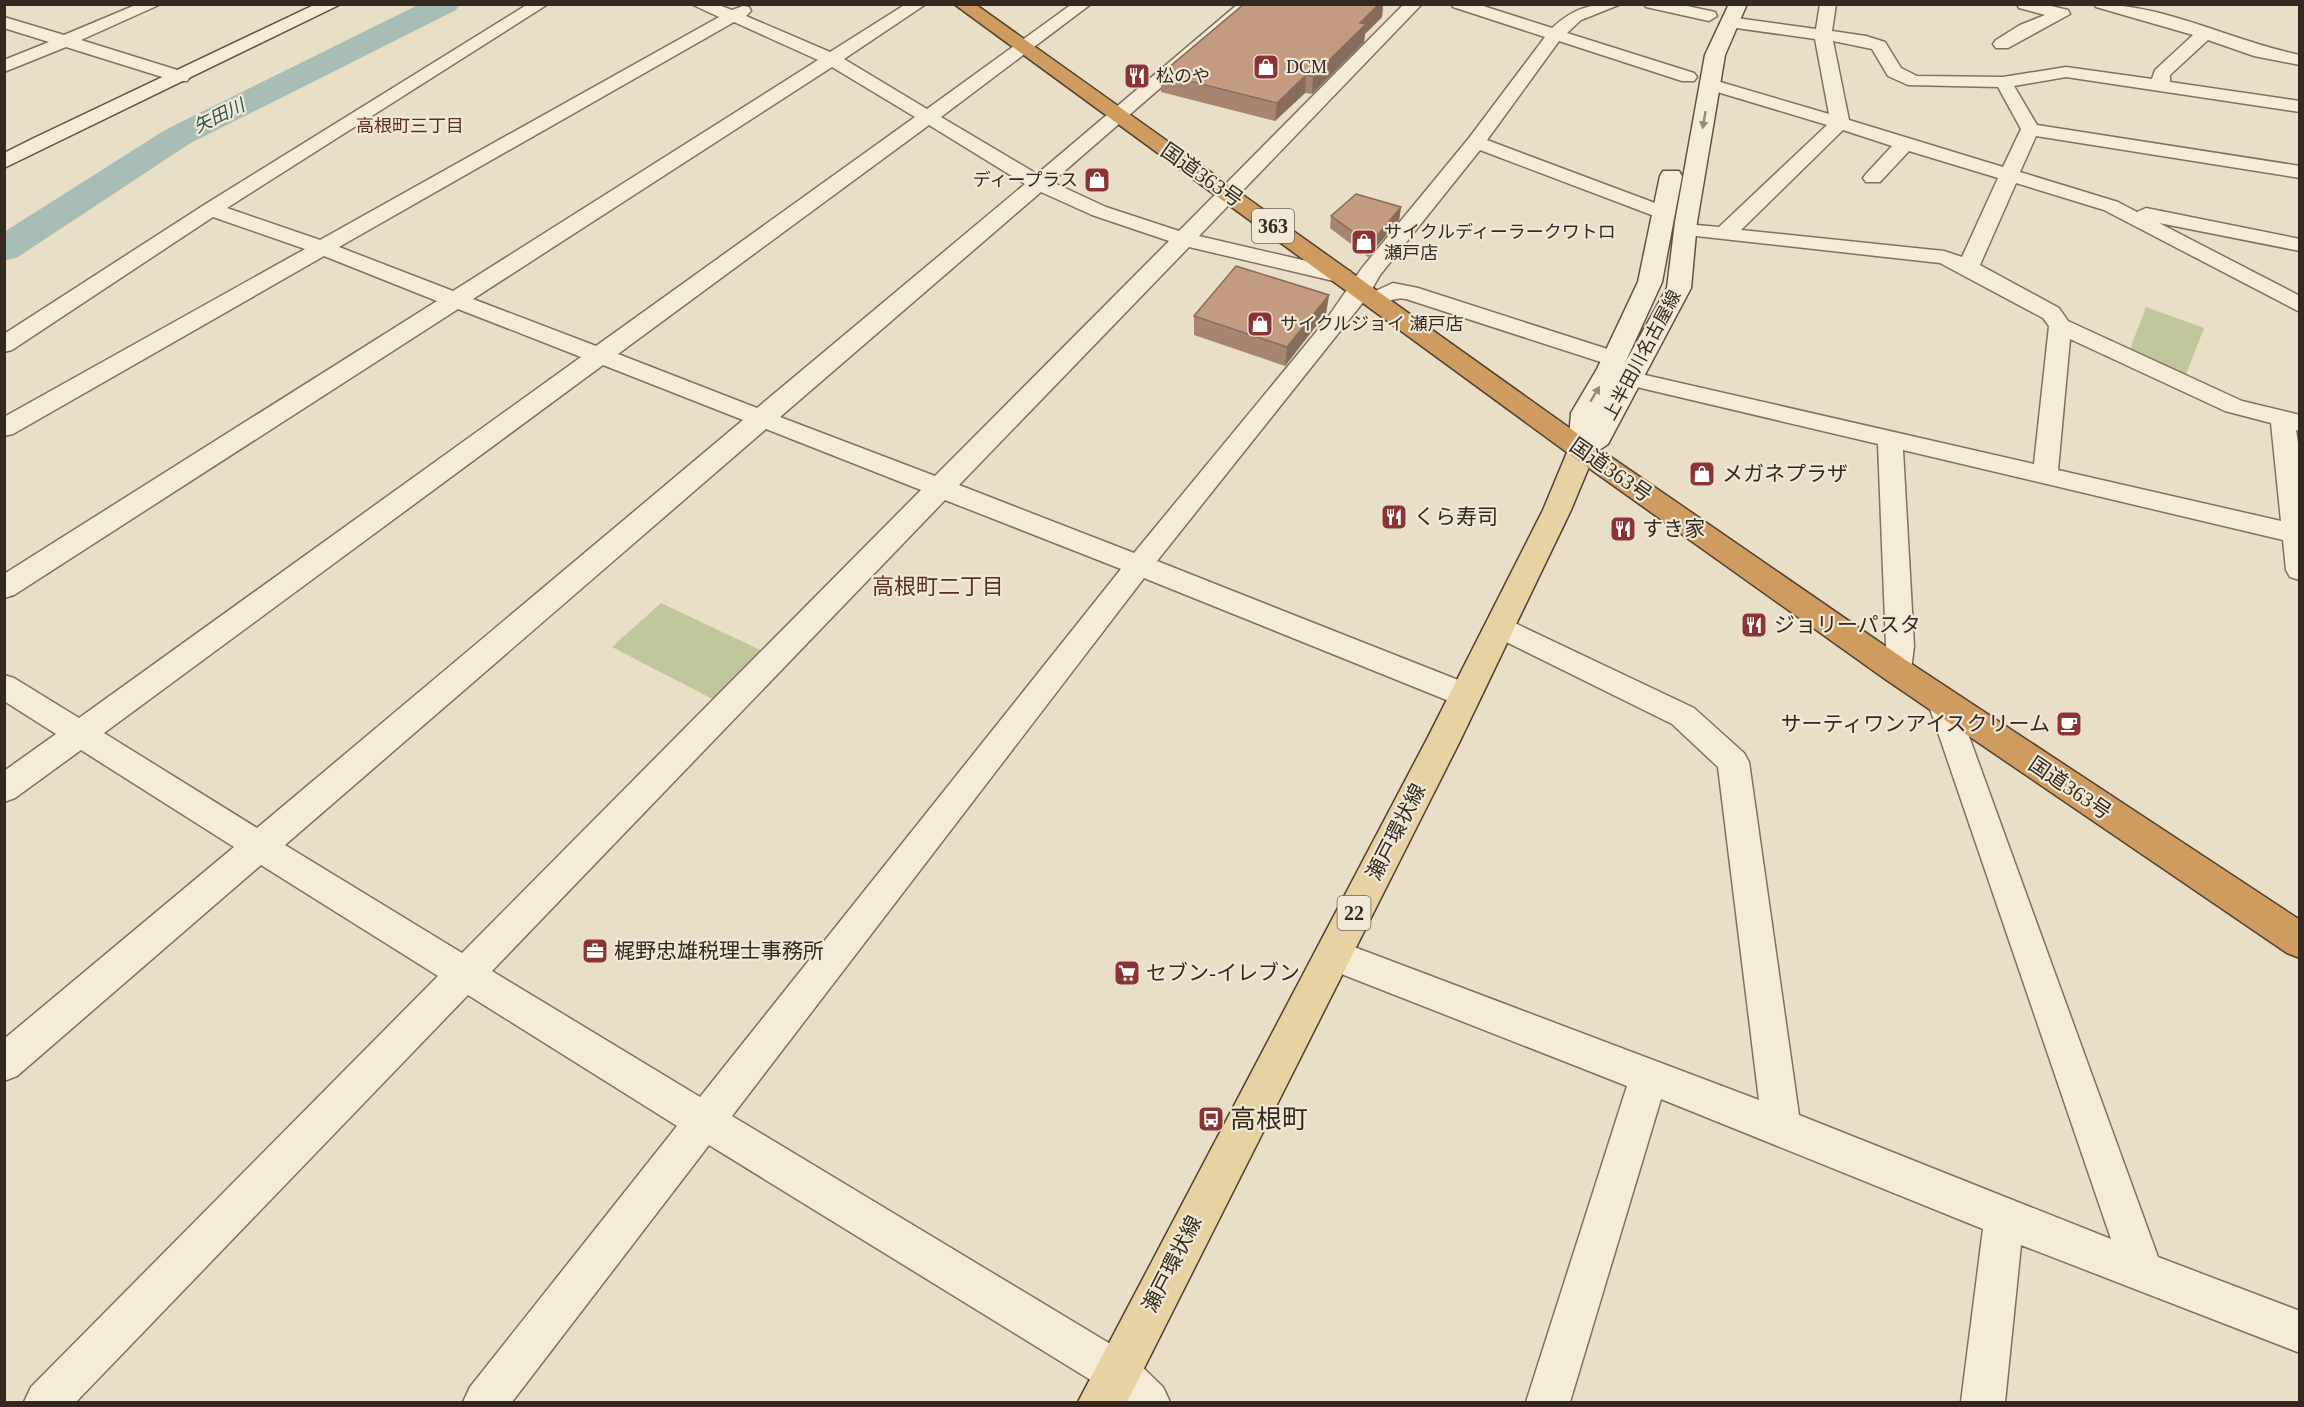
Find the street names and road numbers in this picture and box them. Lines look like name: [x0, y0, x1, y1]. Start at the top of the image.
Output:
street label: 国道363号: [1156, 138, 1248, 212]
road number: 363: [1252, 209, 1294, 243]
street label: 上半田川名古屋線: [1599, 287, 1685, 423]
street label: 国道363号: [1565, 433, 1657, 507]
street label: 国道363号: [2024, 752, 2116, 824]
street label: 瀬戸環状線: [1361, 780, 1431, 884]
road number: 22: [1338, 896, 1370, 930]
street label: 瀬戸環状線: [1137, 1212, 1207, 1316]

